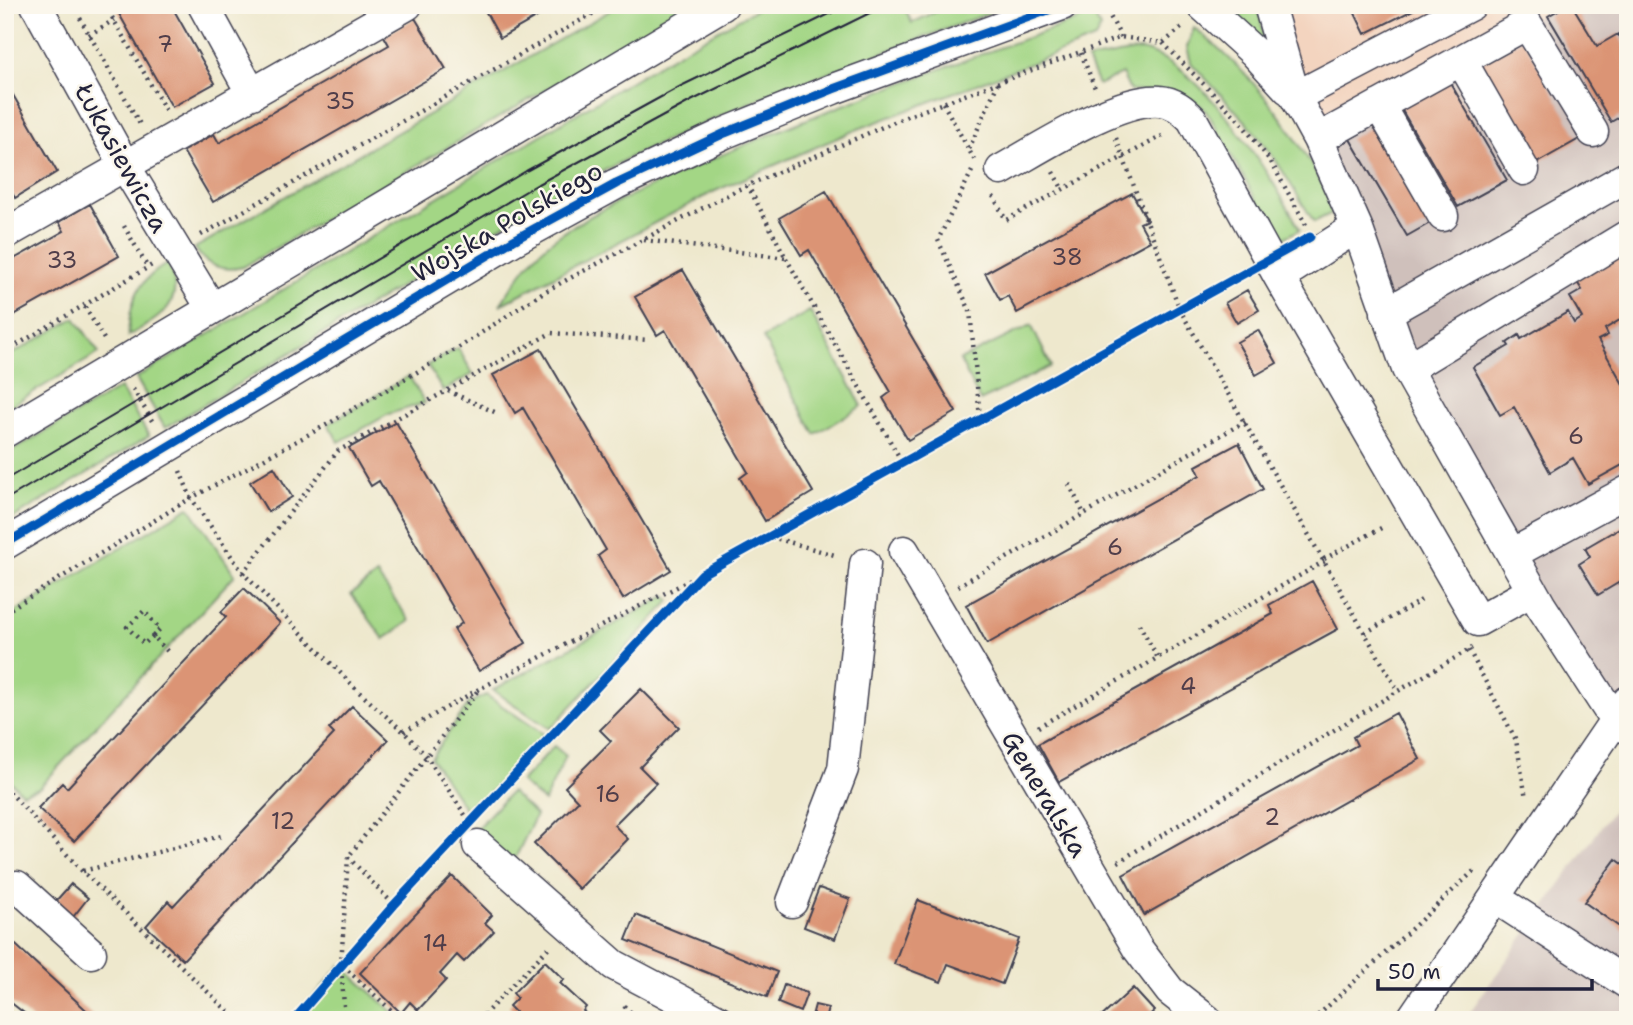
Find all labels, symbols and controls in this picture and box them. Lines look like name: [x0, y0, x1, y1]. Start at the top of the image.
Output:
house number: 7: [157, 29, 173, 59]
street label: Łukasiewicza: [67, 76, 178, 239]
house number: 35: [325, 86, 355, 116]
street label: Wojska Polskiego: [405, 153, 609, 291]
house number: 38: [1051, 242, 1083, 272]
house number: 33: [47, 245, 77, 275]
house number: 6: [1568, 421, 1584, 451]
house number: 6: [1107, 532, 1123, 562]
house number: 4: [1180, 671, 1196, 701]
street label: Generalska: [994, 724, 1097, 863]
house number: 16: [596, 779, 620, 809]
house number: 2: [1264, 802, 1280, 832]
house number: 12: [271, 806, 295, 836]
house number: 14: [423, 928, 447, 958]
scale bar: [1378, 948, 1591, 992]
text: 50 m: [1388, 958, 1441, 986]

